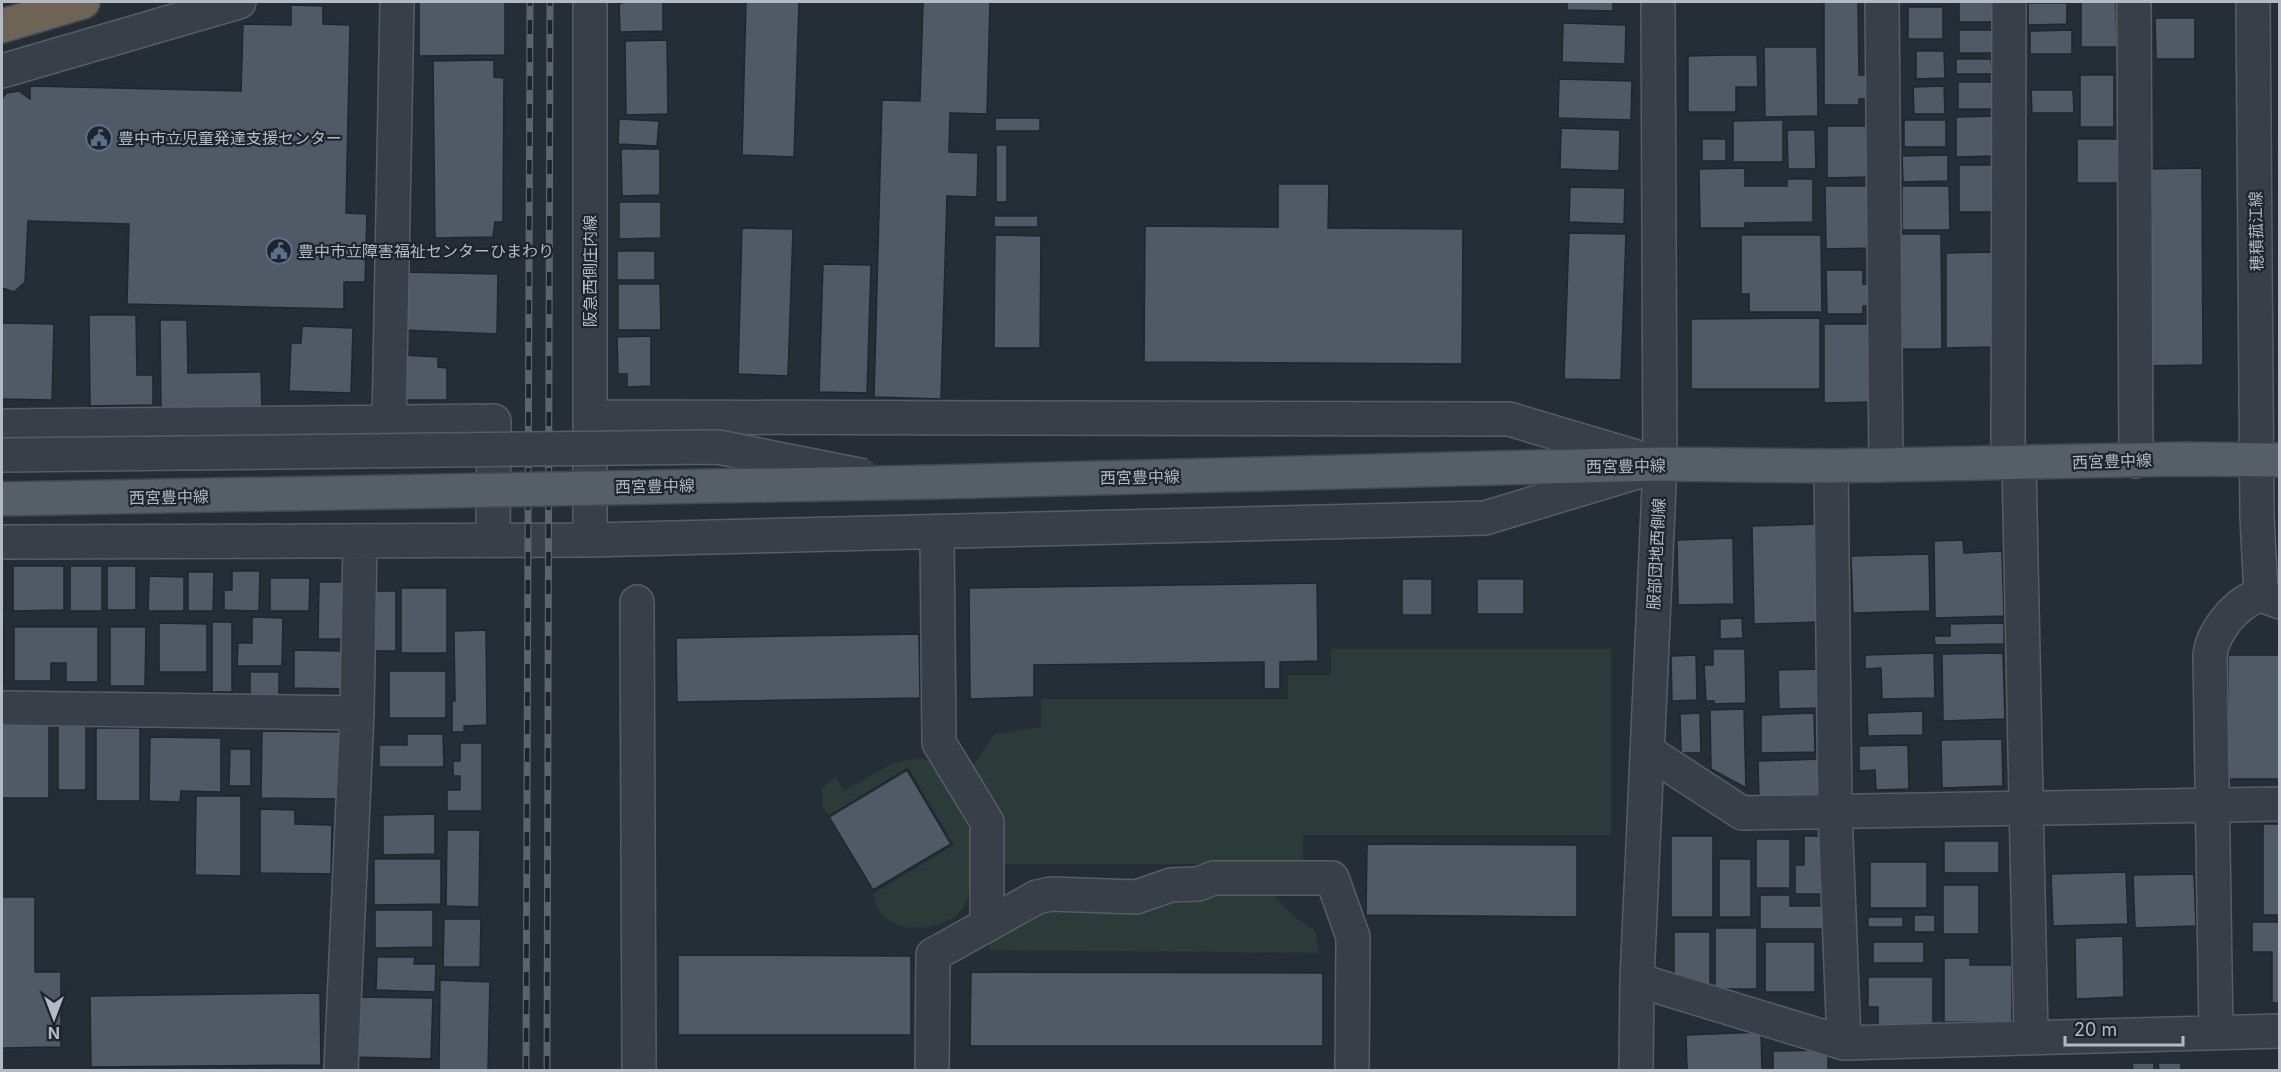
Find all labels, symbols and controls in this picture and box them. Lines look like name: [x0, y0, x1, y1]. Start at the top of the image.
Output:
public building icon: 豊中市立児童発達支援センター: [84, 123, 114, 153]
place label: 豊中市立児童発達支援センター: [118, 128, 342, 148]
street label: 穂積菰江線: [2245, 191, 2267, 271]
street label: 阪急西側庄内線: [580, 215, 600, 327]
public building icon: 豊中市立障害福祉センターひまわり: [264, 236, 294, 266]
place label: 豊中市立障害福祉センターひまわり: [298, 241, 554, 261]
street label: 西宮豊中線: [2072, 450, 2152, 472]
street label: 西宮豊中線: [1586, 455, 1666, 477]
street label: 西宮豊中線: [1100, 466, 1180, 488]
street label: 西宮豊中線: [615, 475, 695, 497]
street label: 西宮豊中線: [129, 486, 209, 508]
street label: 服部団地西側線: [1643, 498, 1669, 610]
north arrow: [24, 988, 84, 1048]
scale bar: [2065, 1009, 2184, 1047]
text: 20 m: [2074, 1019, 2117, 1040]
text: N: [48, 1023, 60, 1043]

